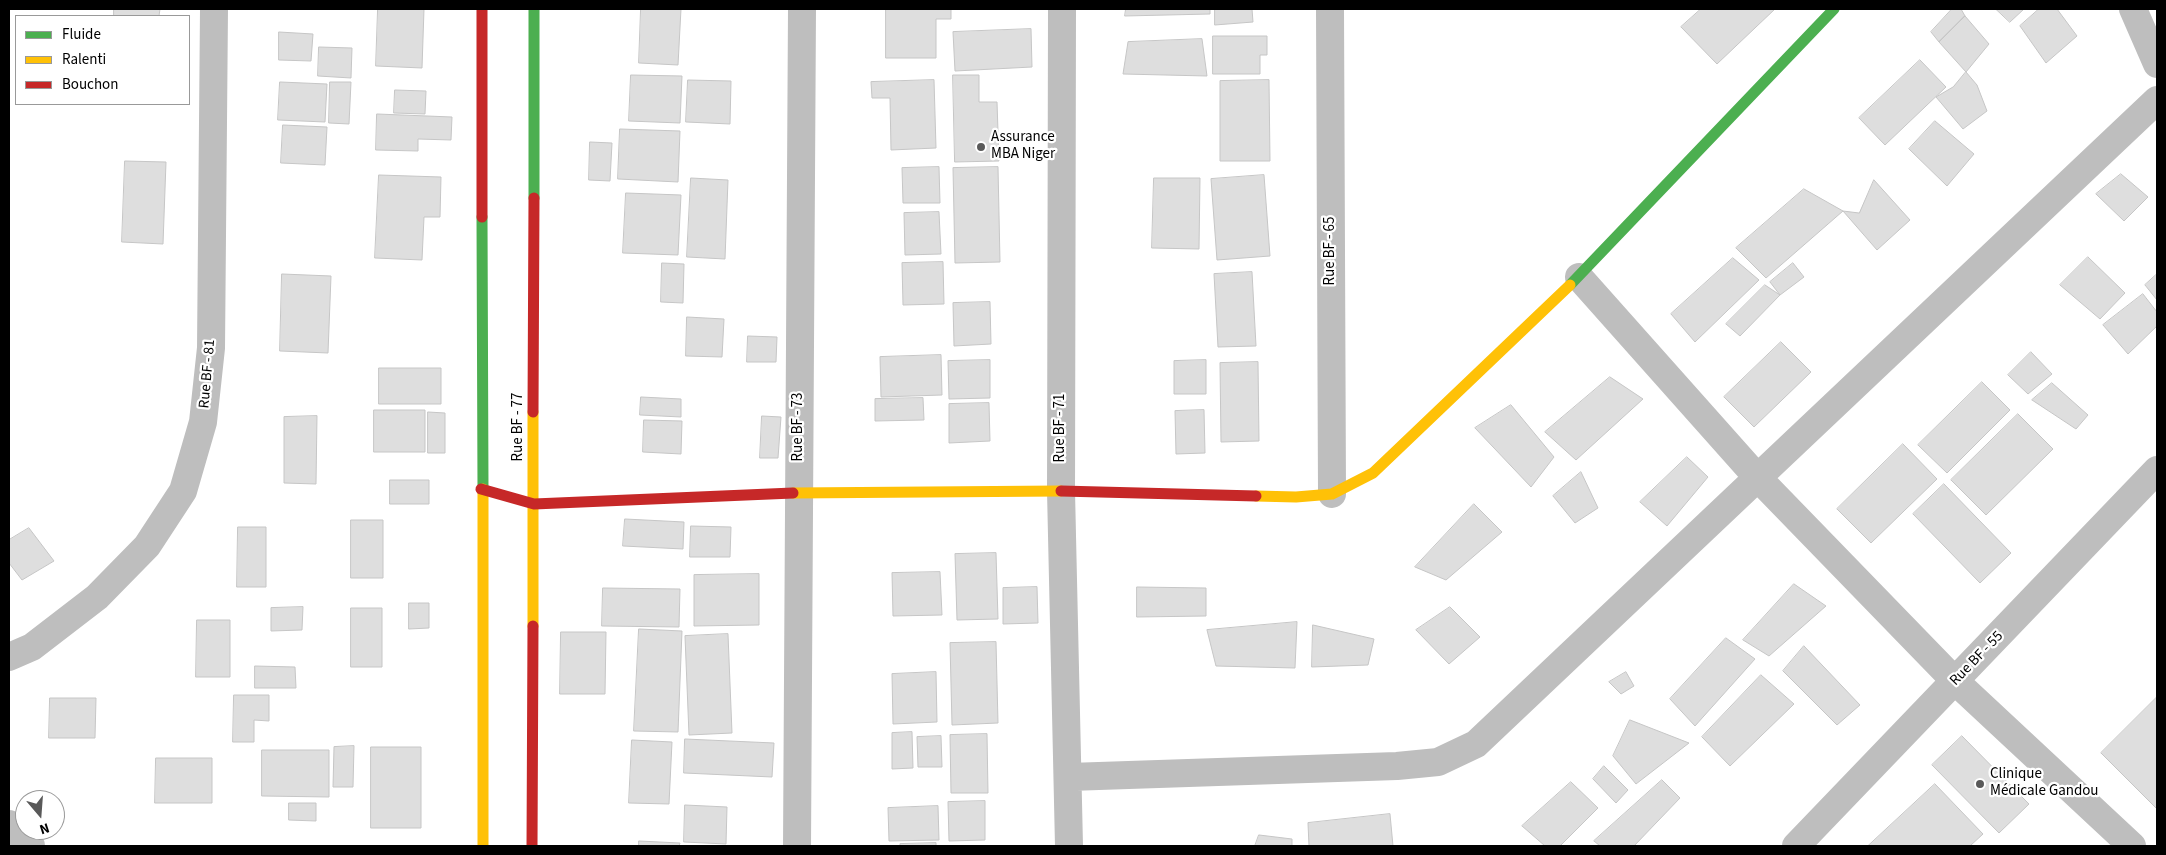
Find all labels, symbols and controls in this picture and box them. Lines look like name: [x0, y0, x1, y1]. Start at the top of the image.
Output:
legend: [15, 15, 190, 105]
text: Fluide: [62, 24, 101, 45]
text: Ralenti: [62, 49, 106, 70]
text: Bouchon: [62, 74, 118, 95]
place label: Assurance MBA Niger: [991, 129, 1055, 164]
marker: Assurance MBA Niger: [975, 141, 987, 153]
street label: Rue BF - 65: [1322, 217, 1340, 285]
street label: Rue BF - 81: [196, 339, 220, 409]
street label: Rue BF - 77: [510, 393, 528, 461]
street label: Rue BF - 73: [790, 393, 808, 461]
street label: Rue BF - 71: [1052, 394, 1070, 462]
street label: Rue BF - 55: [1947, 628, 2007, 690]
place label: Clinique Médicale Gandou: [1990, 766, 2099, 801]
marker: Clinique Médicale Gandou: [1974, 778, 1986, 790]
north arrow: [15, 790, 65, 840]
text: N: [37, 817, 52, 839]

